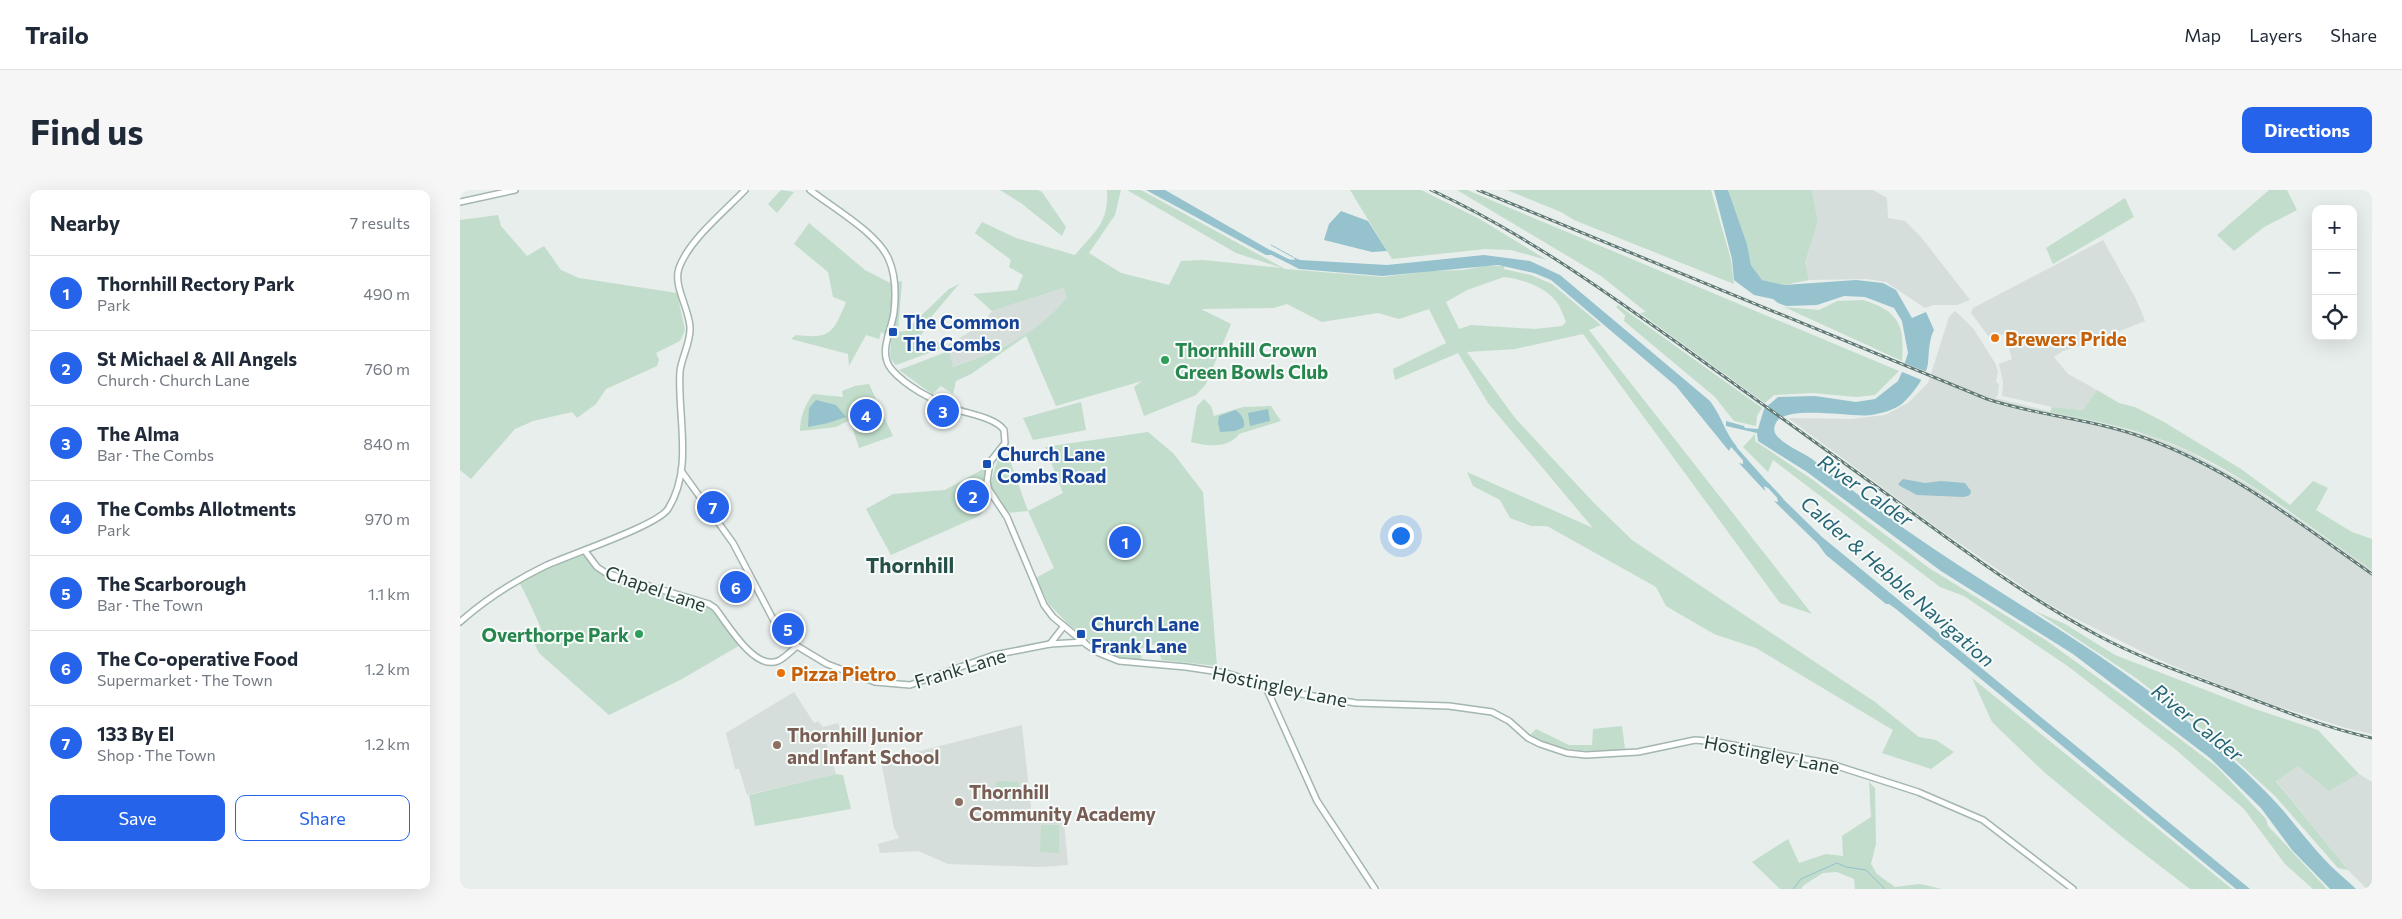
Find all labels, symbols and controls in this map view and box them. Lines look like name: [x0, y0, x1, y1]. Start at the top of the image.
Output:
text: Trailo: [25, 20, 89, 49]
text: Map: [2184, 24, 2221, 46]
text: Layers: [2249, 24, 2302, 46]
text: Share: [2330, 24, 2377, 46]
button: Directions: [2242, 107, 2372, 153]
text: Find us: [30, 109, 144, 152]
map controls: [2312, 205, 2357, 340]
button: +: [2312, 205, 2357, 250]
text: Nearby: [50, 210, 120, 235]
text: 7 results: [350, 213, 410, 232]
button: −: [2312, 250, 2357, 295]
text: Thornhill Rectory Park: [97, 272, 295, 295]
text: 1: [62, 284, 70, 303]
text: 490 m: [363, 284, 410, 303]
text: Park: [97, 295, 130, 314]
button: locate: [2312, 295, 2357, 340]
place label: The Common The Combs: [903, 310, 1020, 355]
marker: The Common The Combs: [887, 326, 899, 338]
place label: Brewers Pride: [2005, 327, 2127, 350]
marker: Brewers Pride: [1989, 332, 2001, 344]
place label: Thornhill Crown Green Bowls Club: [1175, 338, 1328, 383]
text: St Michael & All Angels: [97, 347, 297, 370]
marker: Thornhill Crown Green Bowls Club: [1159, 354, 1171, 366]
text: 2: [61, 359, 71, 378]
text: 760 m: [364, 359, 410, 378]
text: Church · Church Lane: [97, 370, 250, 389]
pin: 3: [927, 392, 959, 430]
pin: 4: [850, 396, 882, 434]
text: The Alma: [97, 422, 179, 445]
text: 3: [61, 434, 71, 453]
text: 840 m: [363, 434, 410, 453]
place label: Church Lane Combs Road: [997, 442, 1106, 487]
text: Bar · The Combs: [97, 445, 214, 464]
water label: River Calder: [1814, 449, 1919, 532]
marker: Church Lane Combs Road: [981, 458, 993, 470]
pin: 2: [957, 477, 989, 515]
pin: 7: [697, 488, 729, 526]
water label: Calder & Hebble Navigation: [1796, 490, 2000, 672]
text: The Combs Allotments: [97, 497, 296, 520]
text: 4: [61, 509, 71, 528]
text: 970 m: [364, 509, 410, 528]
text: Park: [97, 520, 130, 539]
pin: 1: [1109, 523, 1141, 561]
your location: [1388, 523, 1414, 549]
district label: Thornhill: [866, 552, 954, 577]
street label: Chapel Lane: [602, 560, 710, 616]
pin: 6: [720, 568, 752, 606]
text: The Scarborough: [97, 572, 246, 595]
text: 5: [61, 584, 71, 603]
text: 1.1 km: [368, 584, 410, 603]
text: Bar · The Town: [97, 595, 203, 614]
pin: 5: [772, 610, 804, 648]
place label: Church Lane Frank Lane: [1091, 612, 1199, 657]
place label: Overthorpe Park: [482, 623, 629, 646]
marker: Overthorpe Park: [633, 628, 645, 640]
marker: Church Lane Frank Lane: [1075, 628, 1087, 640]
street label: Frank Lane: [911, 643, 1009, 693]
text: The Co-operative Food: [97, 647, 298, 670]
text: 6: [61, 659, 71, 678]
text: 1.2 km: [365, 659, 410, 678]
street label: Hostingley Lane: [1210, 660, 1350, 712]
place label: Pizza Pietro: [791, 662, 896, 685]
marker: Pizza Pietro: [775, 667, 787, 679]
text: Supermarket · The Town: [97, 670, 273, 689]
water label: River Calder: [2148, 678, 2249, 767]
text: 133 By El: [97, 722, 174, 745]
place label: Thornhill Junior and Infant School: [787, 723, 939, 768]
street label: Hostingley Lane: [1702, 730, 1842, 778]
text: 7: [62, 734, 70, 753]
text: 1.2 km: [365, 734, 410, 753]
marker: Thornhill Junior and Infant School: [771, 739, 783, 751]
text: Shop · The Town: [97, 745, 216, 764]
place label: Thornhill Community Academy: [969, 780, 1157, 825]
button: Save: [50, 795, 225, 841]
button: Share: [235, 795, 410, 841]
marker: Thornhill Community Academy: [953, 796, 965, 808]

